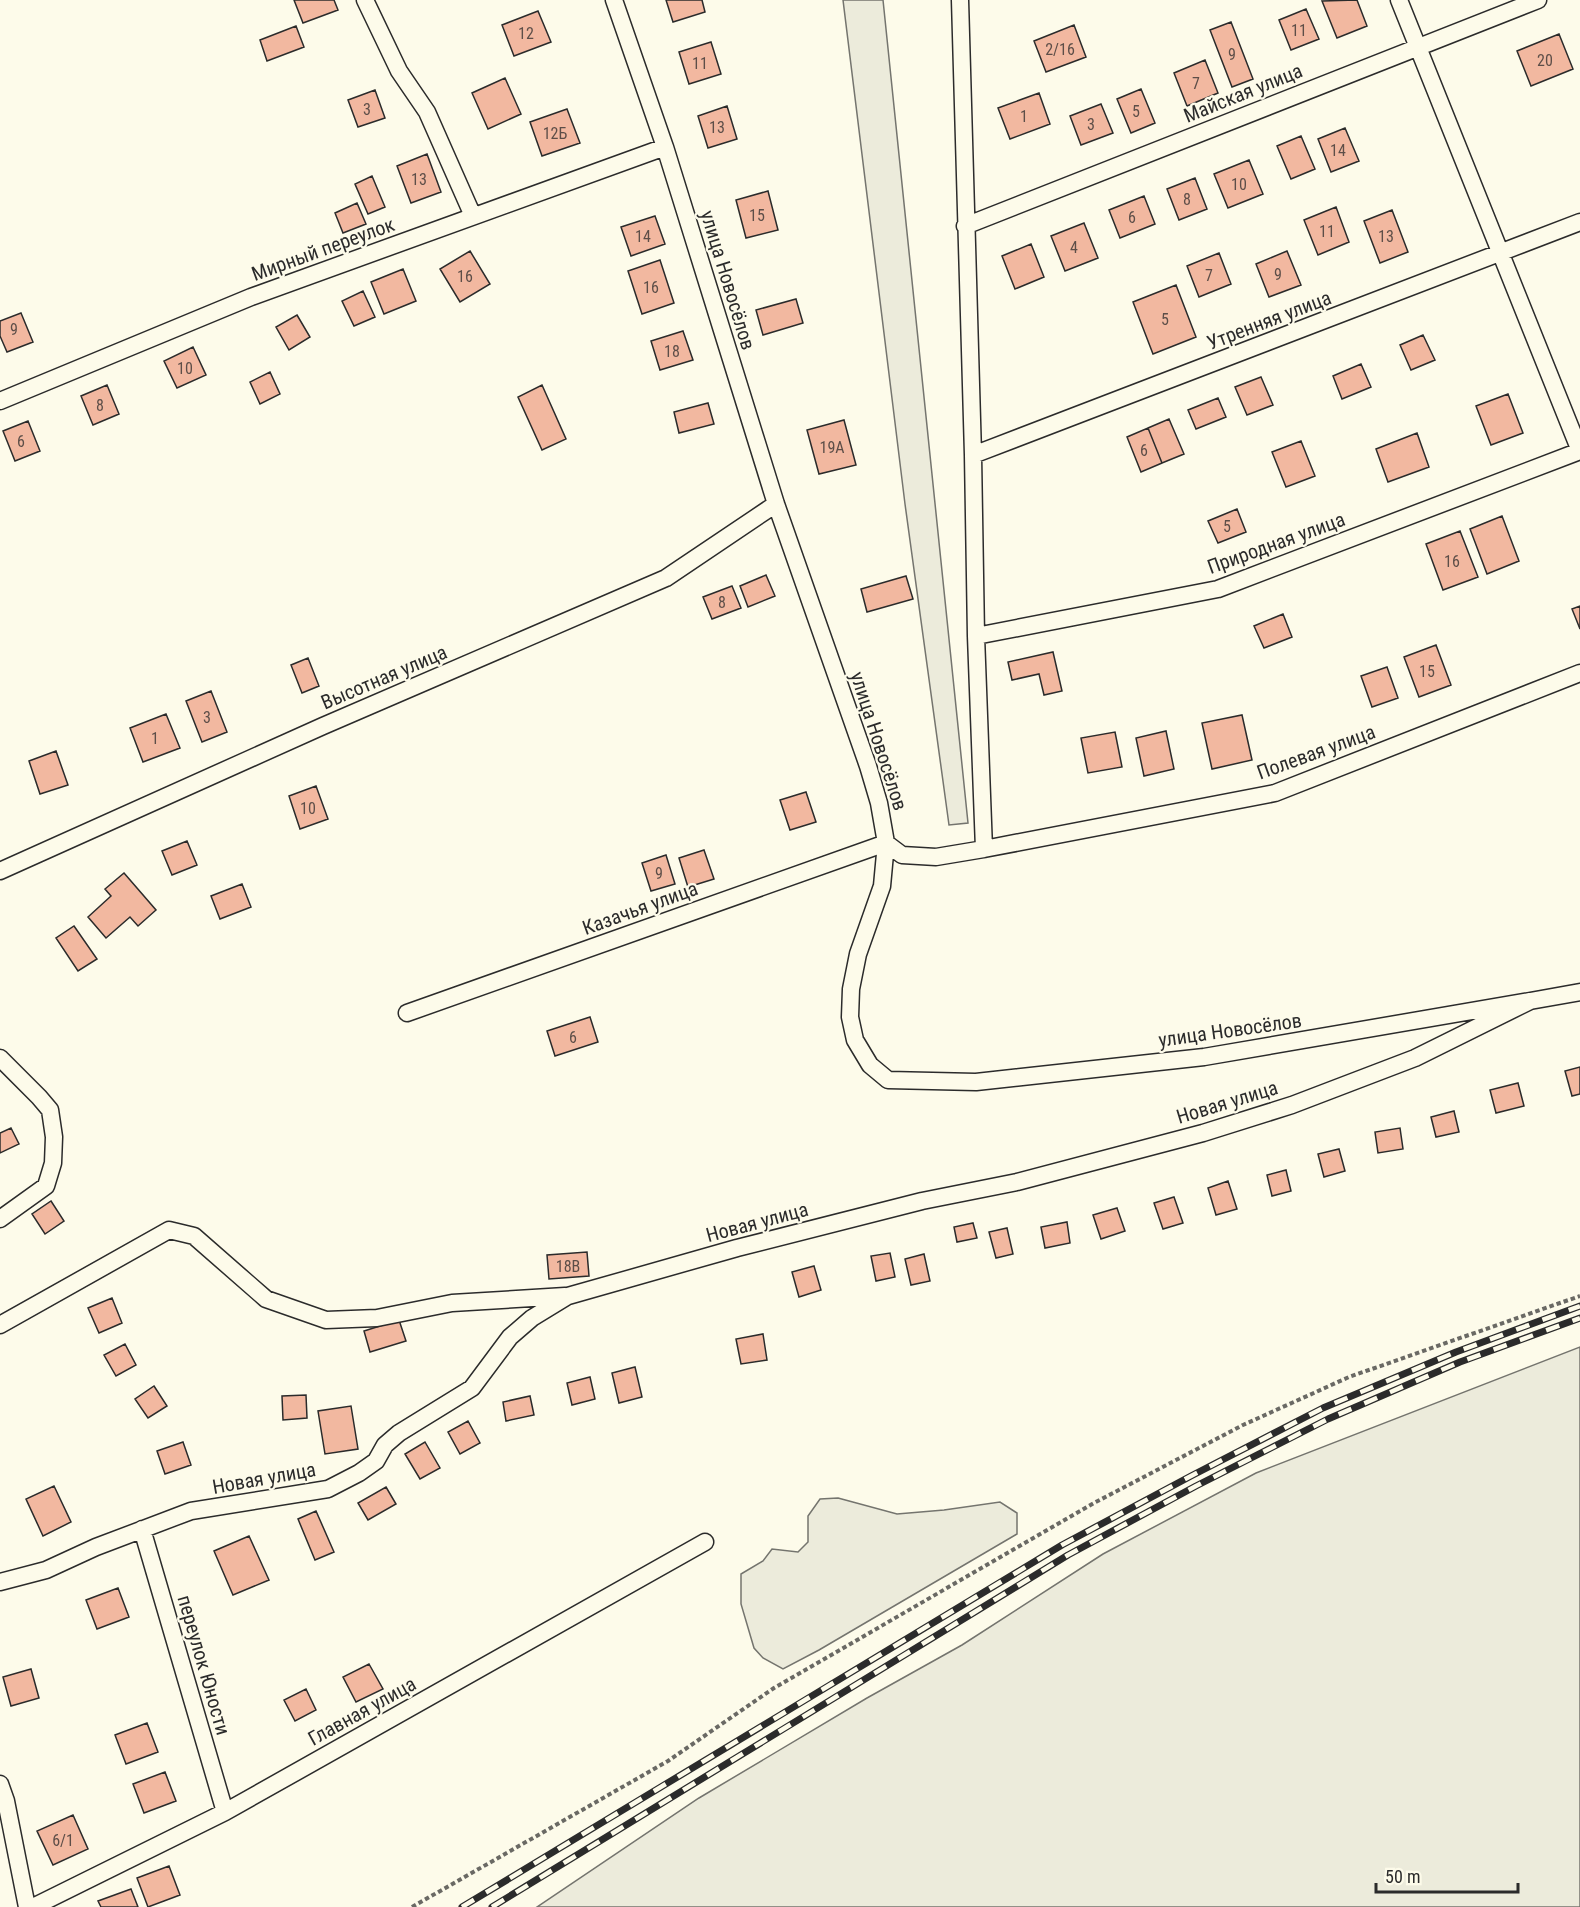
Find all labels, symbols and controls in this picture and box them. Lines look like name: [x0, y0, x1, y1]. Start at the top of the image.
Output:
house number: 11: [1291, 21, 1307, 40]
house number: 12: [518, 24, 534, 43]
house number: 2/16: [1045, 40, 1075, 59]
house number: 9: [1228, 45, 1236, 64]
house number: 20: [1537, 51, 1553, 70]
house number: 11: [692, 54, 708, 73]
street label: Майская улица: [1180, 58, 1306, 128]
house number: 7: [1192, 74, 1200, 93]
house number: 3: [363, 100, 371, 119]
house number: 5: [1132, 102, 1140, 121]
house number: 1: [1020, 107, 1028, 126]
house number: 3: [1087, 115, 1095, 134]
house number: 13: [709, 118, 725, 137]
house number: 12Б: [543, 124, 568, 143]
house number: 14: [1330, 141, 1346, 160]
house number: 13: [411, 170, 427, 189]
house number: 10: [1231, 175, 1247, 194]
house number: 8: [1183, 190, 1191, 209]
house number: 15: [749, 206, 765, 225]
street label: улица Новосёлов: [695, 207, 761, 353]
house number: 6: [1128, 208, 1136, 227]
street label: Мирный переулок: [248, 212, 398, 286]
house number: 11: [1319, 222, 1335, 241]
house number: 14: [635, 227, 651, 246]
house number: 13: [1378, 227, 1394, 246]
house number: 4: [1070, 238, 1078, 257]
house number: 9: [1274, 265, 1282, 284]
house number: 7: [1205, 266, 1213, 285]
house number: 16: [457, 267, 473, 286]
house number: 16: [643, 278, 659, 297]
street label: Утренняя улица: [1203, 285, 1335, 355]
house number: 5: [1161, 310, 1169, 329]
house number: 9: [10, 320, 18, 339]
house number: 18: [664, 342, 680, 361]
house number: 10: [177, 359, 193, 378]
house number: 8: [96, 396, 104, 415]
house number: 6: [17, 432, 25, 451]
house number: 19А: [819, 438, 845, 457]
house number: 6: [1140, 441, 1148, 460]
street label: Природная улица: [1204, 507, 1348, 579]
house number: 5: [1223, 517, 1231, 536]
house number: 16: [1444, 552, 1460, 571]
house number: 8: [718, 593, 726, 612]
street label: Высотная улица: [317, 640, 451, 714]
house number: 15: [1419, 662, 1435, 681]
street label: улица Новосёлов: [845, 669, 913, 813]
house number: 3: [203, 708, 211, 727]
street label: Полевая улица: [1254, 719, 1378, 785]
house number: 1: [151, 729, 159, 748]
house number: 10: [300, 799, 316, 818]
house number: 9: [655, 864, 663, 883]
street label: Казачья улица: [579, 876, 701, 940]
street label: улица Новосёлов: [1157, 1008, 1303, 1052]
house number: 6: [569, 1028, 577, 1047]
street label: Новая улица: [1173, 1075, 1281, 1129]
street label: Новая улица: [703, 1197, 811, 1247]
house number: 18В: [556, 1257, 580, 1276]
street label: Новая улица: [210, 1457, 318, 1499]
street label: переулок Юности: [173, 1592, 235, 1738]
street label: Главная улица: [304, 1671, 420, 1751]
house number: 6/1: [52, 1831, 74, 1850]
scale bar: [1376, 1856, 1518, 1894]
text: 50 m: [1385, 1866, 1420, 1887]

